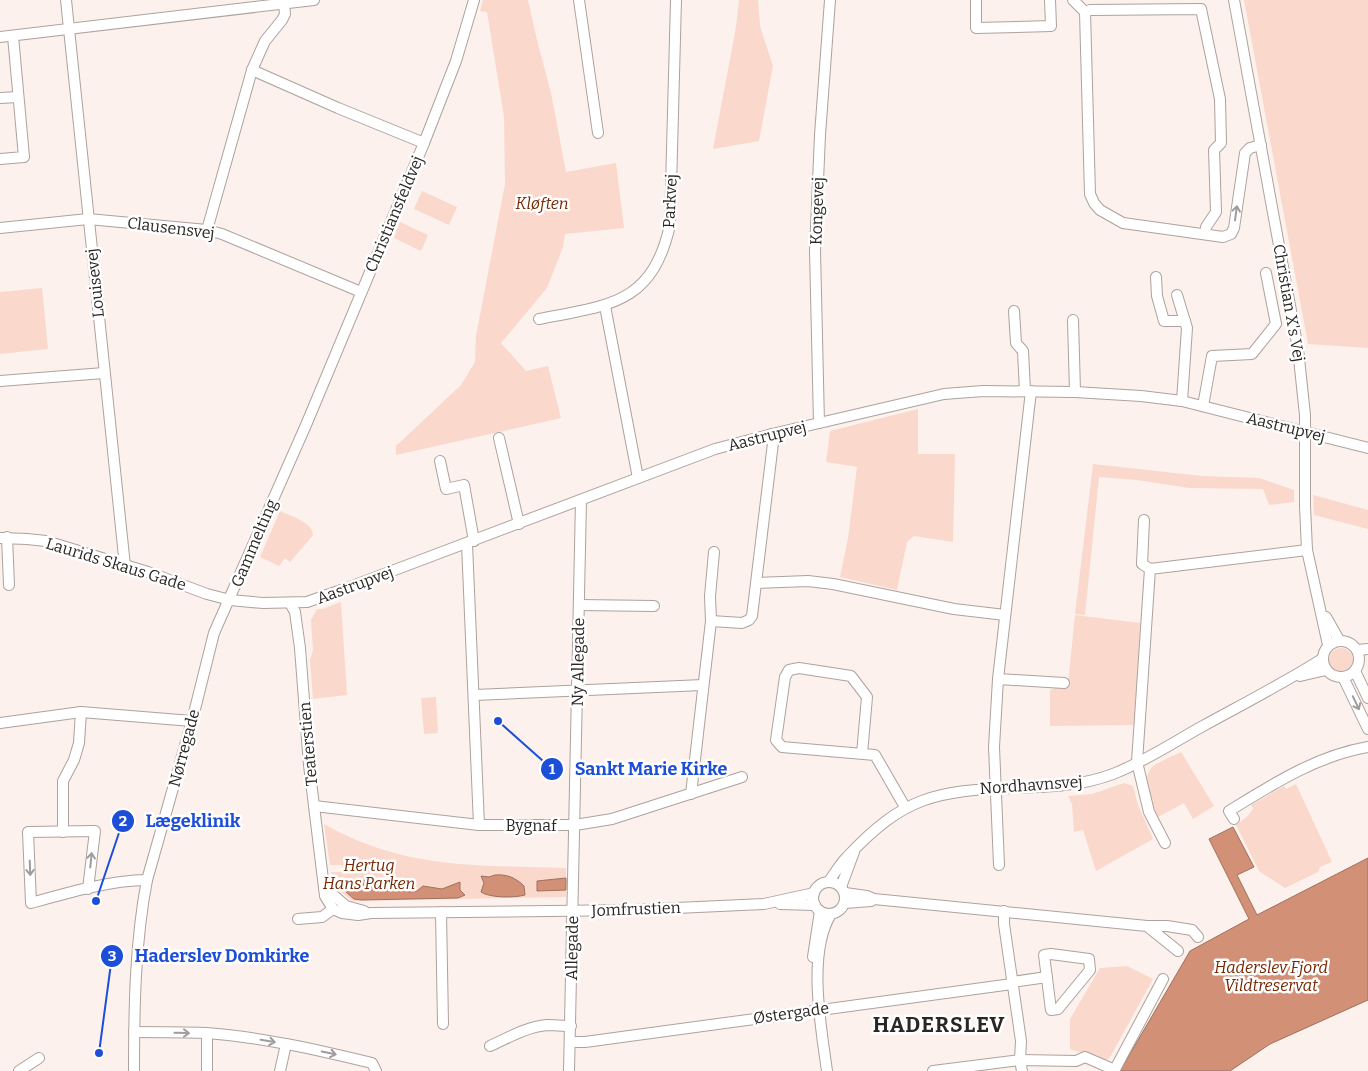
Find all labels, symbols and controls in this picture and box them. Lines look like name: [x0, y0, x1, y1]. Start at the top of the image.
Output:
street label: Christiansfeldvej: [361, 153, 427, 275]
street label: Parkvej: [659, 173, 681, 229]
street label: Kongevej: [806, 177, 828, 245]
park label: Kløften: [515, 194, 569, 213]
one-way arrow: [1231, 205, 1241, 221]
street label: Clausensvej: [126, 213, 216, 243]
street label: Christian X's Vej: [1269, 243, 1309, 363]
street label: Louisevej: [82, 247, 108, 319]
street label: Aastrupvej: [1245, 408, 1327, 446]
street label: Aastrupvej: [726, 417, 808, 455]
street label: Gammelting: [227, 496, 281, 590]
street label: Laurids Skaus Gade: [44, 534, 188, 594]
street label: Aastrupvej: [314, 562, 396, 608]
street label: Ny Allegade: [568, 617, 588, 707]
one-way arrow: [1351, 695, 1361, 710]
street label: Teaterstien: [295, 701, 321, 787]
street label: Nørregade: [165, 707, 203, 789]
callout: Sankt Marie Kirke: [539, 752, 737, 785]
text: Sankt Marie Kirke: [575, 758, 727, 780]
text: 1: [549, 760, 556, 778]
street label: Nordhavnsvej: [979, 772, 1083, 798]
callout: Lægeklinik: [110, 804, 250, 837]
text: Lægeklinik: [145, 810, 241, 832]
text: 2: [119, 812, 127, 830]
street label: Bygnaf: [505, 816, 558, 835]
one-way arrow: [86, 852, 96, 868]
park label: Hertug Hans Parken: [323, 856, 415, 893]
one-way arrow: [25, 859, 35, 875]
street label: Jomfrustien: [590, 898, 681, 920]
street label: Allegade: [562, 915, 582, 981]
callout: Haderslev Domkirke: [99, 940, 319, 973]
text: Haderslev Domkirke: [135, 945, 310, 967]
text: 3: [108, 947, 116, 965]
park label: Haderslev Fjord Vildtreservat: [1214, 958, 1328, 995]
street label: Østergade: [752, 998, 830, 1028]
district label: HADERSLEV: [873, 1012, 1005, 1038]
one-way arrow: [174, 1028, 190, 1038]
one-way arrow: [260, 1037, 276, 1047]
one-way arrow: [321, 1049, 337, 1058]

